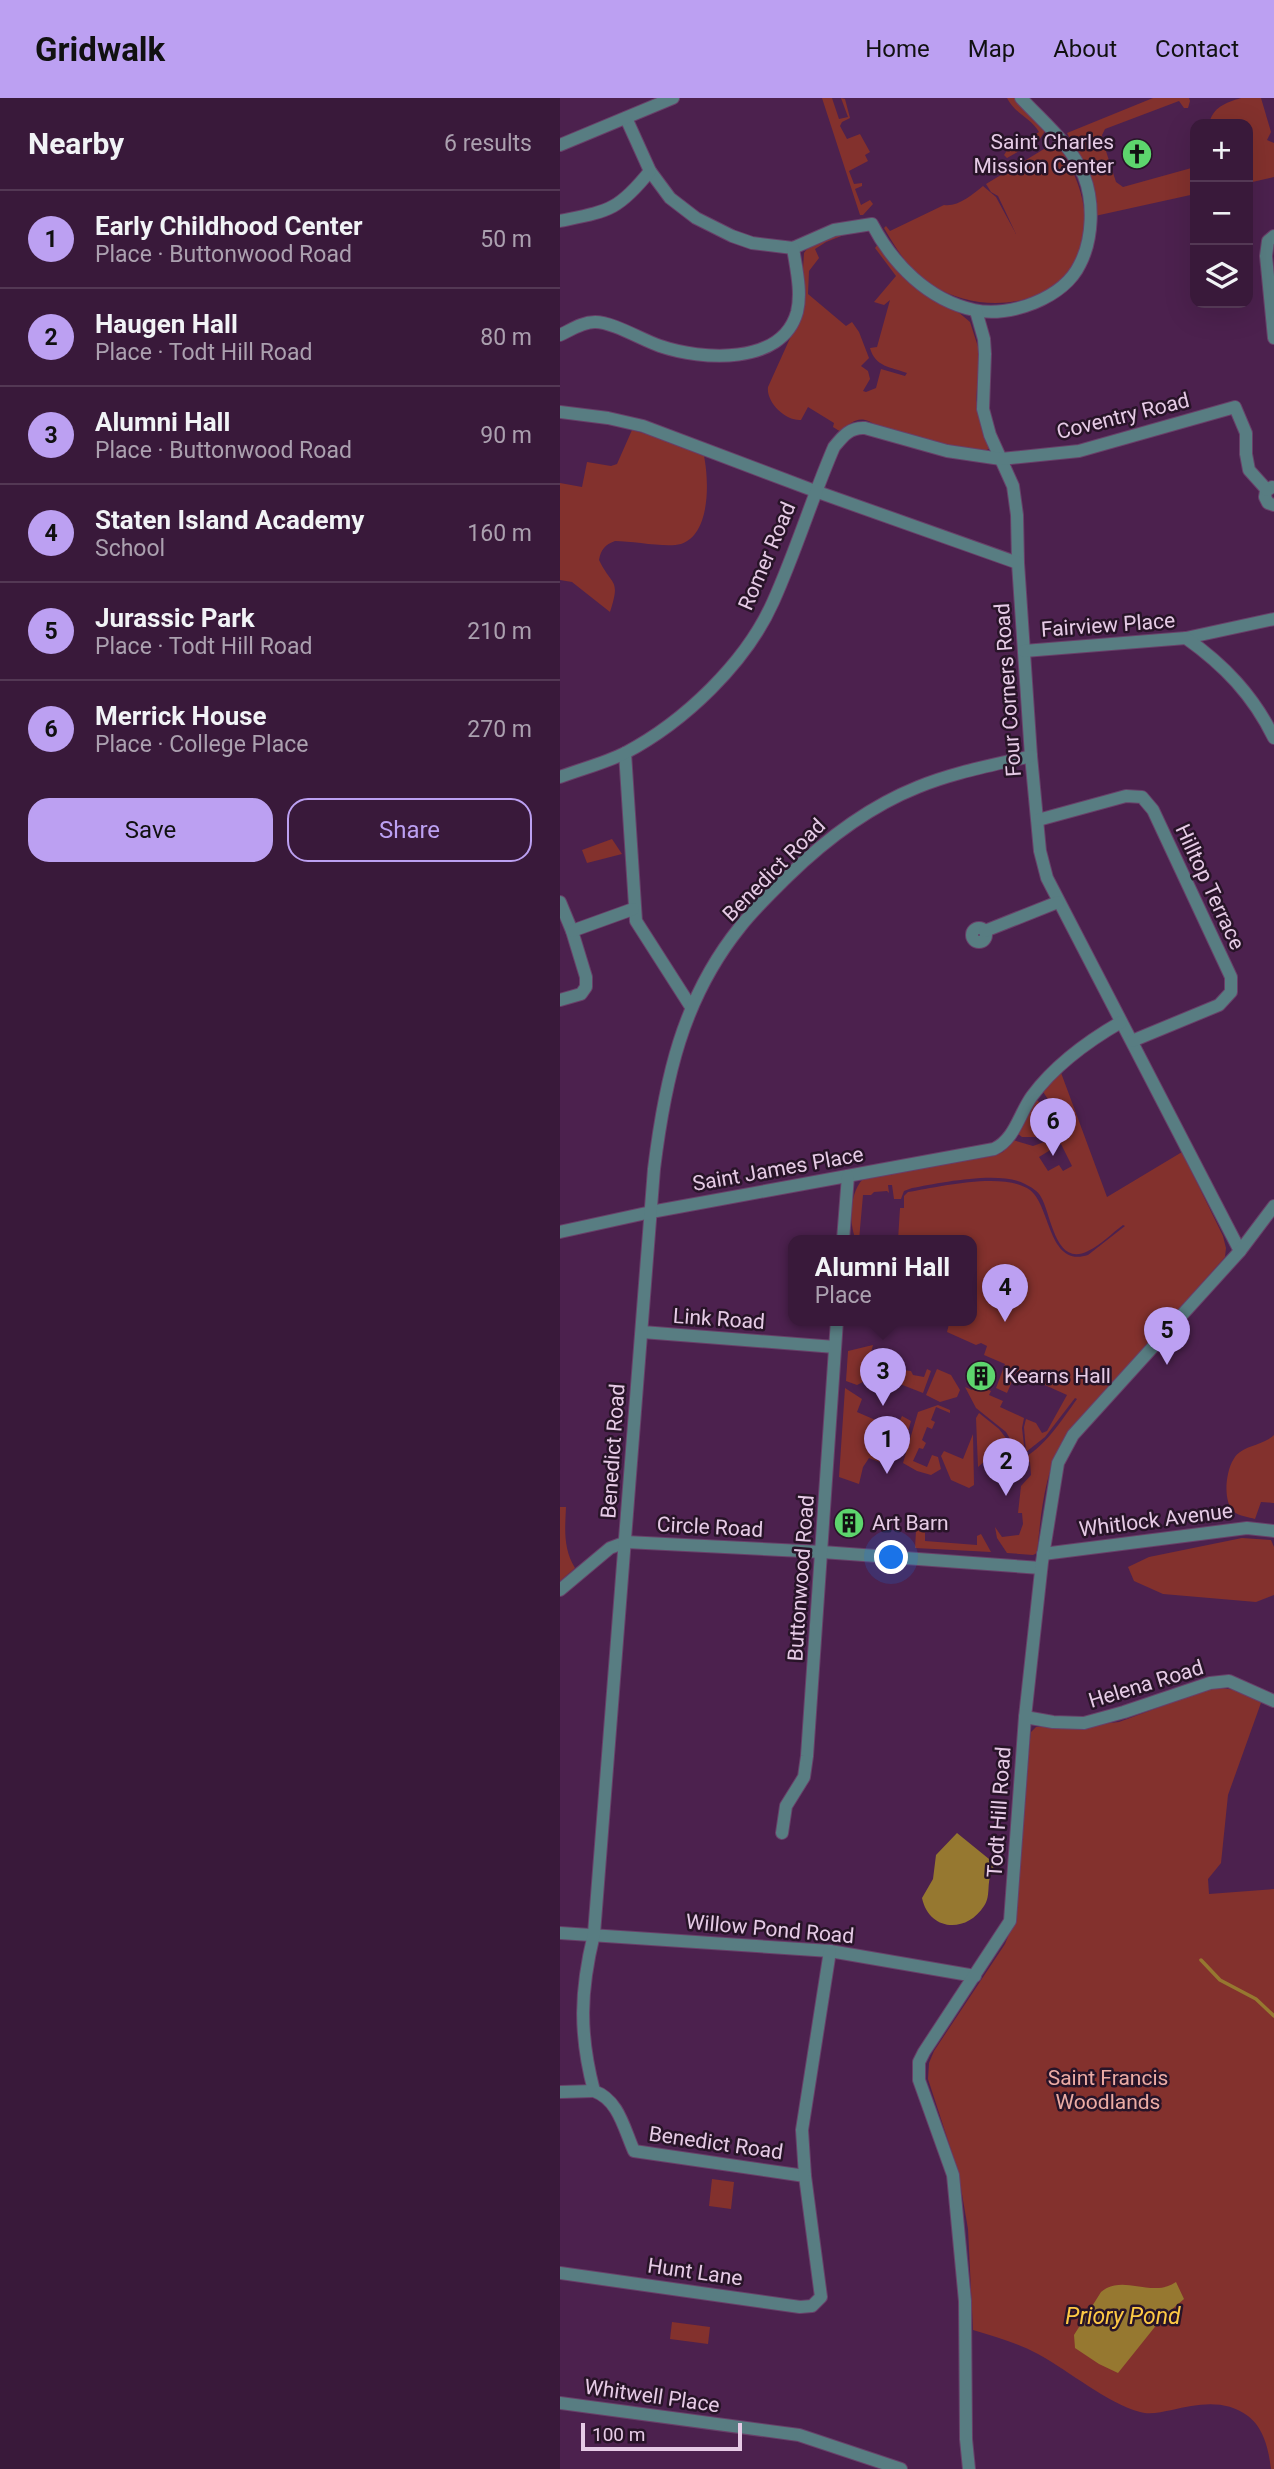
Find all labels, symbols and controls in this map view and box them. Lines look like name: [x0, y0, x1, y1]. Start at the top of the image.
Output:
text: Gridwalk: [35, 30, 165, 69]
text: Home: [865, 35, 930, 63]
text: Map: [968, 35, 1015, 63]
text: About: [1053, 35, 1117, 63]
text: Contact: [1155, 35, 1239, 63]
map controls: [1190, 119, 1253, 308]
button: +: [1190, 119, 1253, 182]
text: Nearby: [28, 126, 124, 161]
text: 6 results: [444, 130, 532, 157]
place label: Saint Charles Mission Center: [973, 130, 1114, 178]
church icon: Saint Charles Mission Center: [1120, 137, 1154, 171]
button: −: [1190, 182, 1253, 245]
text: Early Childhood Center: [95, 211, 362, 241]
text: 1: [44, 226, 58, 253]
text: 50 m: [480, 226, 532, 253]
text: Place · Buttonwood Road: [95, 241, 352, 268]
button: layers: [1190, 245, 1253, 308]
text: Haugen Hall: [95, 309, 238, 339]
text: 2: [44, 324, 58, 351]
text: 80 m: [480, 324, 532, 351]
text: Place · Todt Hill Road: [95, 339, 312, 366]
street label: Coventry Road: [1054, 388, 1192, 444]
text: Alumni Hall: [95, 407, 230, 437]
text: 3: [44, 422, 58, 449]
text: 90 m: [480, 422, 532, 449]
text: Place · Buttonwood Road: [95, 437, 352, 464]
street label: Romer Road: [733, 498, 801, 614]
text: Staten Island Academy: [95, 505, 364, 535]
text: 4: [44, 520, 58, 547]
text: 160 m: [467, 520, 532, 547]
text: School: [95, 535, 165, 562]
street label: Four Corners Road: [990, 602, 1026, 778]
text: Jurassic Park: [95, 603, 255, 633]
street label: Fairview Place: [1040, 608, 1176, 642]
text: 5: [44, 618, 58, 645]
text: 210 m: [467, 618, 532, 645]
text: Place · Todt Hill Road: [95, 633, 312, 660]
text: Merrick House: [95, 701, 267, 731]
text: 6: [44, 716, 58, 743]
text: 270 m: [467, 716, 532, 743]
text: Place · College Place: [95, 731, 308, 758]
button: Save: [28, 798, 273, 862]
button: Share: [287, 798, 532, 862]
street label: Benedict Road: [718, 814, 830, 926]
street label: Hilltop Terrace: [1170, 820, 1250, 954]
pin: 6: [1030, 1098, 1076, 1156]
street label: Saint James Place: [691, 1142, 865, 1196]
popup: [788, 1235, 977, 1326]
text: Alumni Hall: [815, 1252, 950, 1282]
pin: 4: [982, 1264, 1028, 1322]
text: Place: [815, 1282, 872, 1309]
street label: Link Road: [672, 1304, 766, 1334]
pin: 5: [1144, 1307, 1190, 1365]
pin: 3: [860, 1348, 906, 1406]
building icon: Kearns Hall: [964, 1359, 998, 1393]
place label: Kearns Hall: [1004, 1364, 1111, 1388]
street label: Benedict Road: [596, 1383, 630, 1519]
pin: 1: [864, 1416, 910, 1474]
pin: 2: [983, 1438, 1029, 1496]
street label: Buttonwood Road: [783, 1494, 819, 1662]
street label: Whitlock Avenue: [1078, 1499, 1234, 1541]
building icon: Art Barn: [832, 1506, 866, 1540]
place label: Art Barn: [872, 1511, 949, 1535]
street label: Circle Road: [656, 1512, 764, 1542]
your location: [874, 1540, 908, 1574]
street label: Helena Road: [1086, 1655, 1206, 1713]
street label: Todt Hill Road: [982, 1746, 1016, 1878]
street label: Willow Pond Road: [685, 1910, 855, 1948]
park label: Saint Francis Woodlands: [1048, 2066, 1168, 2114]
street label: Benedict Road: [647, 2122, 785, 2164]
street label: Hunt Lane: [646, 2253, 744, 2291]
water label: Priory Pond: [1065, 2303, 1181, 2330]
street label: Whitwell Place: [583, 2375, 721, 2417]
scale bar: [581, 2420, 742, 2452]
text: 100 m: [592, 2423, 645, 2446]

